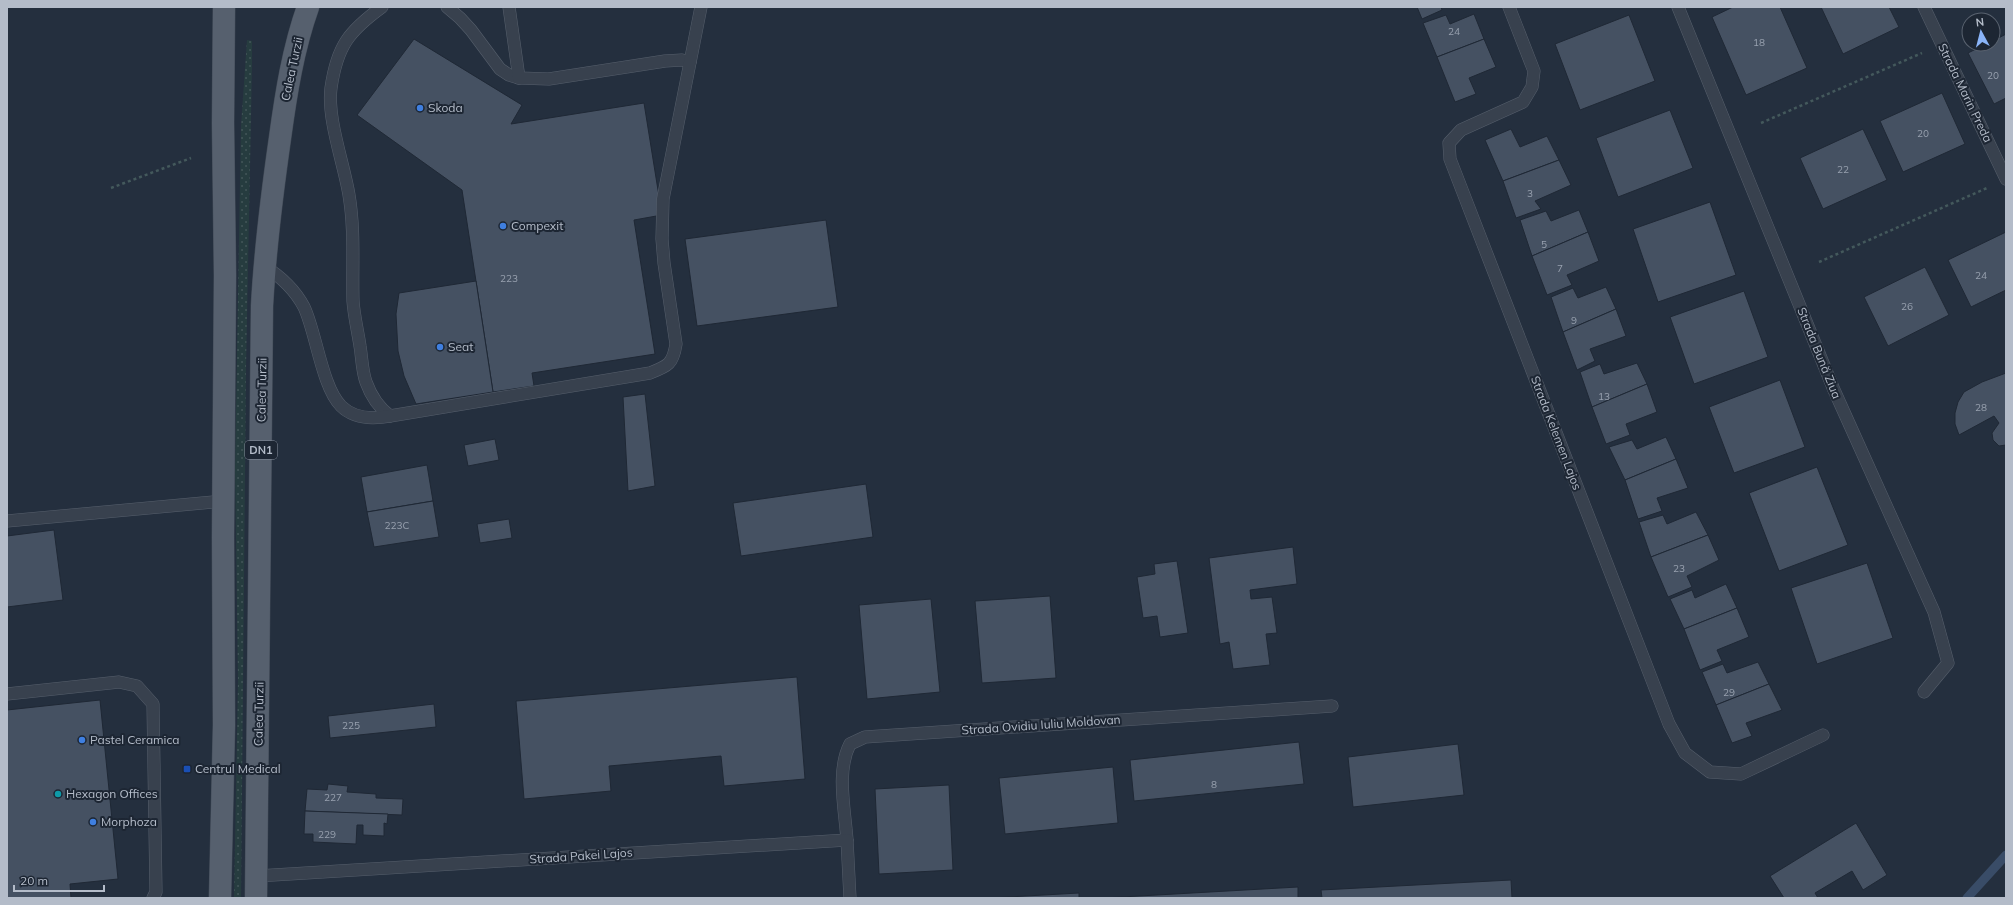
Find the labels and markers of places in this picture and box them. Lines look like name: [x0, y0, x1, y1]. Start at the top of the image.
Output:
place label: Skoda: [428, 100, 463, 115]
marker: Skoda: [415, 103, 425, 113]
place label: Compexit: [511, 218, 563, 233]
marker: Compexit: [498, 221, 508, 231]
place label: Seat: [448, 339, 473, 354]
marker: Seat: [435, 342, 445, 352]
place label: Pastel Ceramica: [90, 732, 180, 747]
marker: Pastel Ceramica: [77, 735, 87, 745]
place label: Centrul Medical: [195, 761, 281, 776]
marker: Centrul Medical: [182, 764, 192, 774]
place label: Hexagon Offices: [66, 786, 158, 801]
marker: Hexagon Offices: [53, 789, 63, 799]
place label: Morphoza: [101, 814, 157, 829]
marker: Morphoza: [88, 817, 98, 827]

